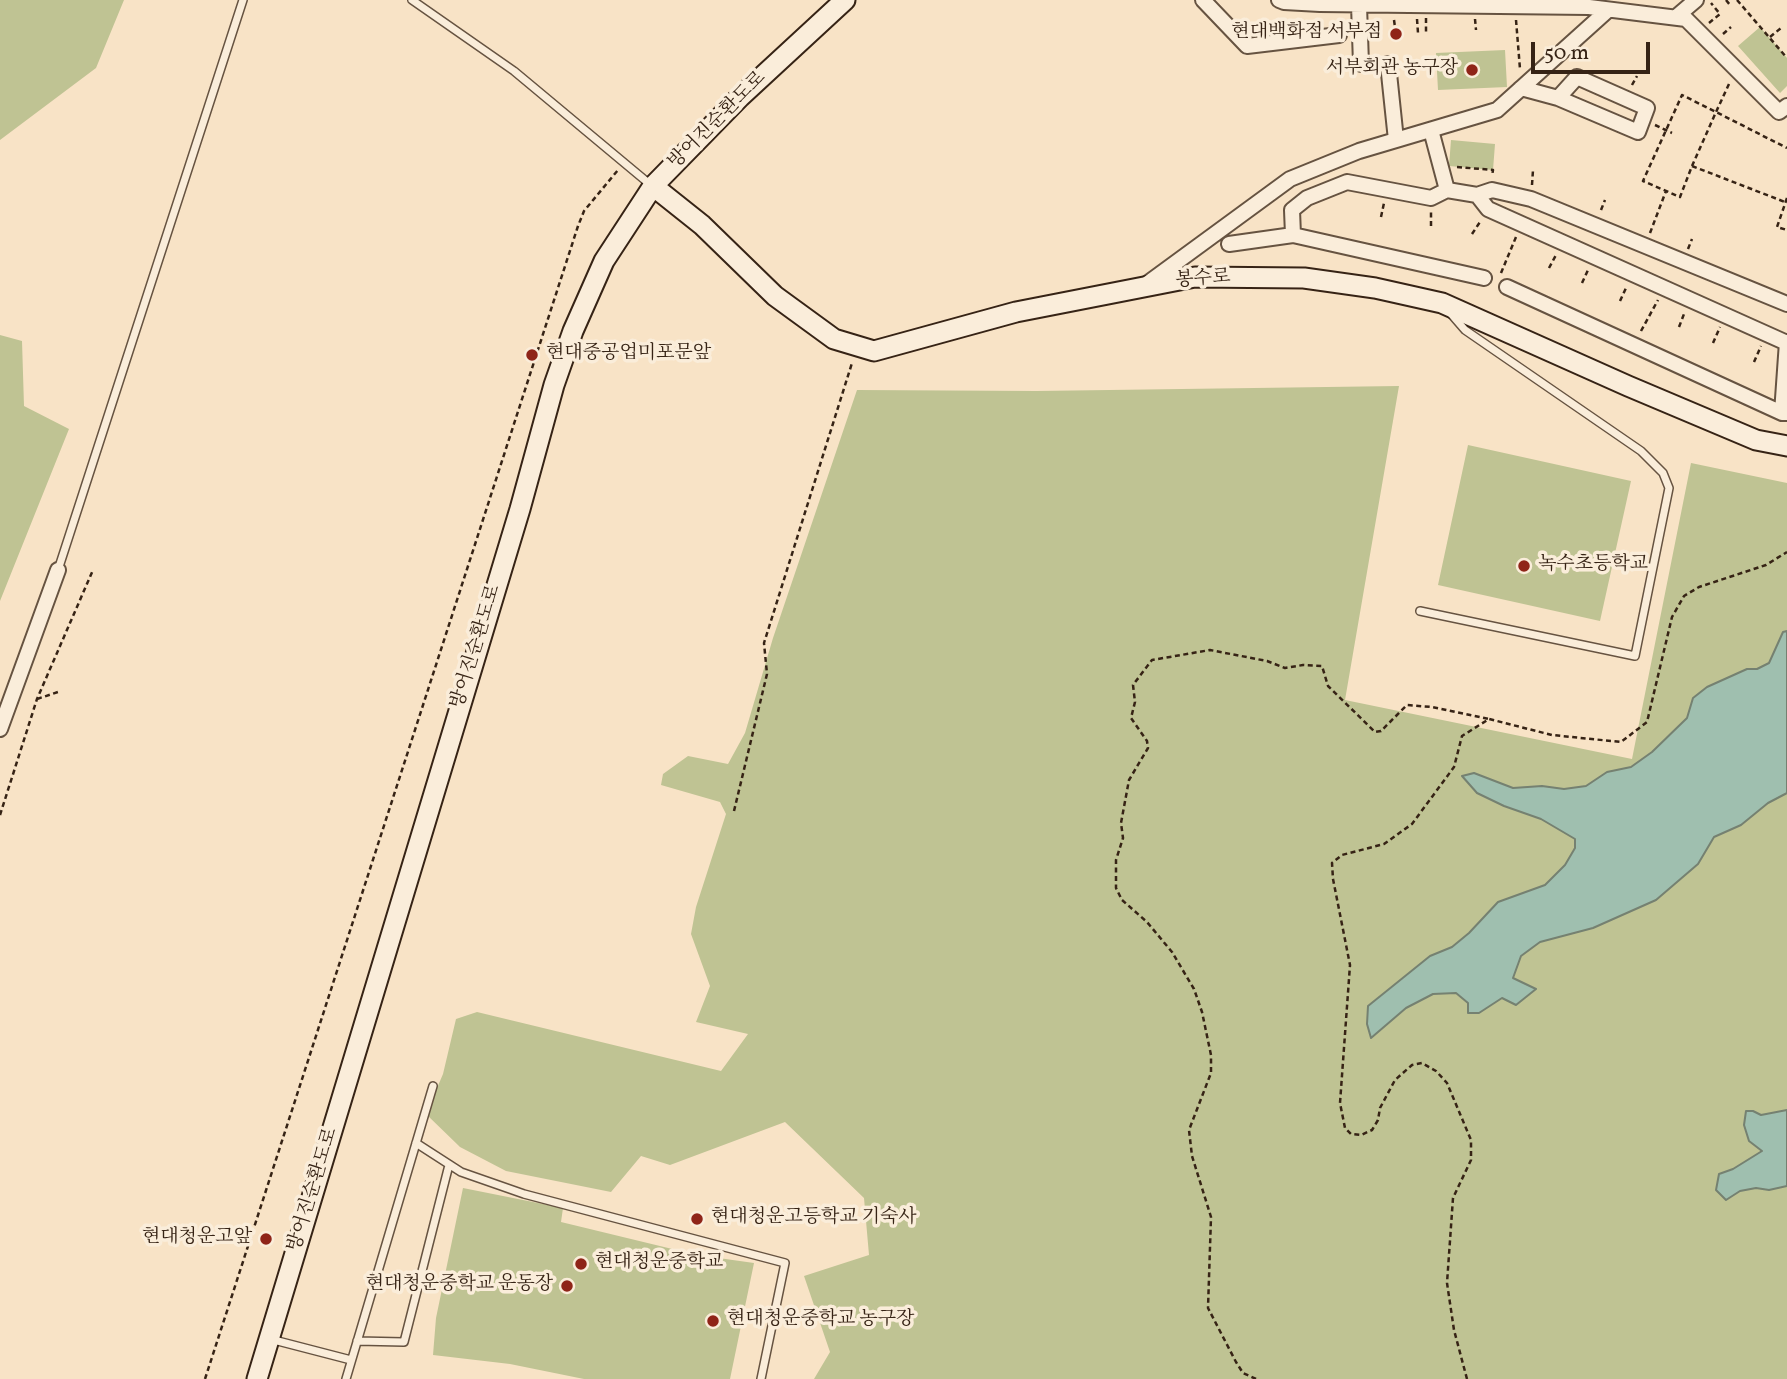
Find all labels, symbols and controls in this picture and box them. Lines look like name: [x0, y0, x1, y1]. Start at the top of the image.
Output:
place label: 현대백화점 서부점: [1231, 23, 1382, 45]
marker: 현대백화점 서부점: [1388, 26, 1404, 42]
scale bar: [1535, 28, 1654, 72]
text: 50 m: [1544, 39, 1589, 68]
place label: 서부회관 농구장: [1326, 59, 1458, 81]
marker: 서부회관 농구장: [1464, 62, 1480, 78]
street label: 방어진순환도로: [665, 68, 771, 174]
street label: 봉수로: [1175, 267, 1231, 293]
place label: 현대중공업미포문앞: [546, 344, 711, 366]
marker: 현대중공업미포문앞: [524, 347, 540, 363]
place label: 녹수초등학교: [1538, 555, 1648, 577]
marker: 녹수초등학교: [1516, 558, 1532, 574]
street label: 방어진순환도로: [447, 582, 507, 712]
street label: 방어진순환도로: [284, 1125, 344, 1255]
place label: 현대청운고등학교 기숙사: [711, 1208, 917, 1230]
marker: 현대청운고등학교 기숙사: [689, 1211, 705, 1227]
place label: 현대청운고앞: [142, 1228, 252, 1250]
marker: 현대청운고앞: [258, 1231, 274, 1247]
place label: 현대청운중학교: [595, 1253, 723, 1275]
marker: 현대청운중학교: [573, 1256, 589, 1272]
place label: 현대청운중학교 운동장: [366, 1275, 553, 1297]
marker: 현대청운중학교 운동장: [559, 1278, 575, 1294]
place label: 현대청운중학교 농구장: [727, 1310, 914, 1332]
marker: 현대청운중학교 농구장: [705, 1313, 721, 1329]

